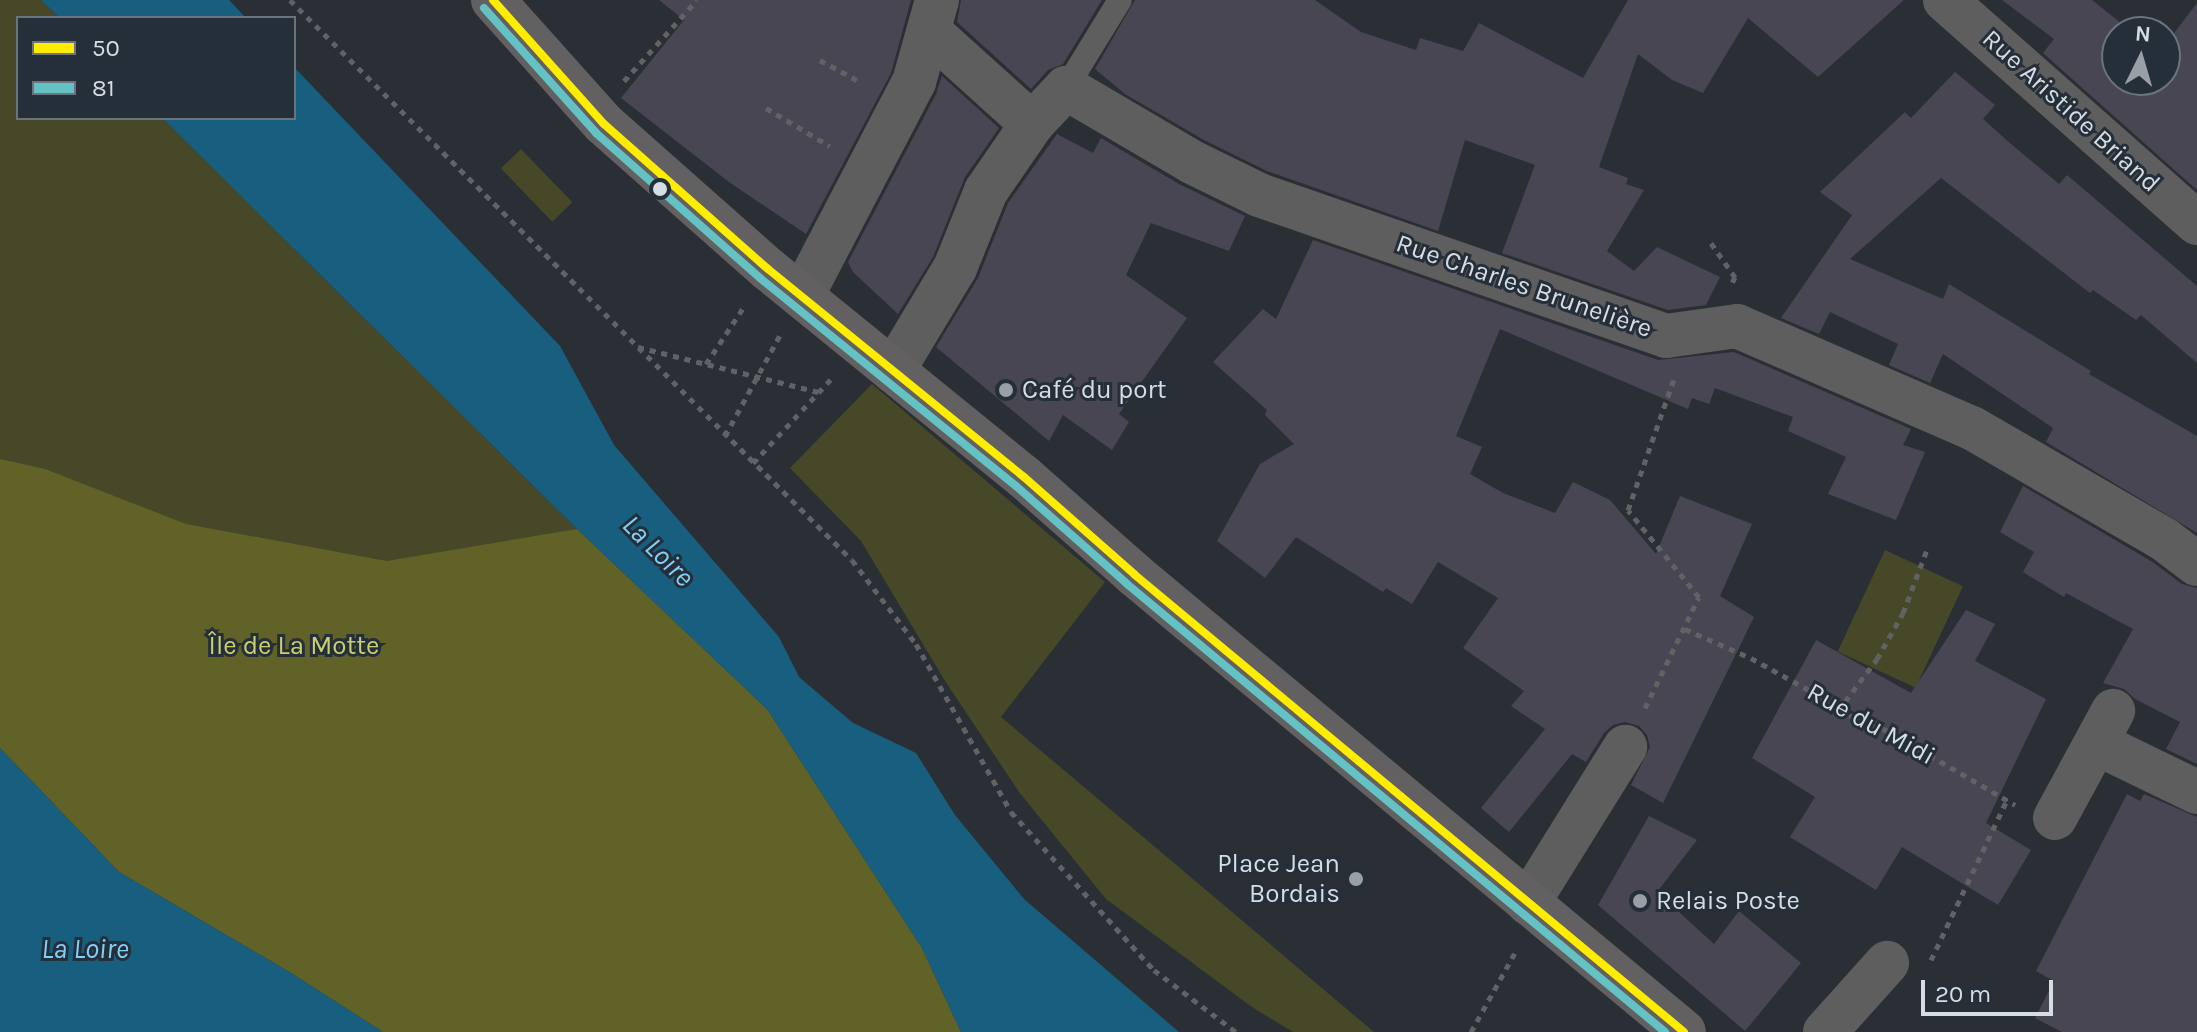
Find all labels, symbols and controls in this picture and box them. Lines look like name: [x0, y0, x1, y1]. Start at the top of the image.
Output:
legend: [16, 16, 296, 120]
north arrow: [2101, 16, 2181, 96]
text: N: [2134, 20, 2152, 48]
street label: Rue Aristide Briand: [1976, 23, 2166, 199]
text: 50: [92, 34, 120, 62]
text: 81: [92, 74, 115, 102]
unlabelled marker: [652, 181, 668, 197]
street label: Rue Charles Brunelière: [1392, 228, 1656, 344]
place label: Café du port: [1022, 374, 1167, 406]
marker: Café du port: [997, 381, 1015, 399]
water label: La Loire: [615, 508, 701, 594]
park label: Île de La Motte: [209, 630, 379, 662]
street label: Rue du Midi: [1802, 676, 1940, 772]
place label: Place Jean Bordais: [1217, 848, 1340, 910]
marker: Place Jean Bordais: [1347, 870, 1365, 888]
place label: Relais Poste: [1656, 885, 1800, 917]
marker: Relais Poste: [1631, 892, 1649, 910]
water label: La Loire: [41, 932, 129, 966]
scale bar: [1925, 964, 2057, 1014]
text: 20 m: [1935, 980, 1991, 1008]

